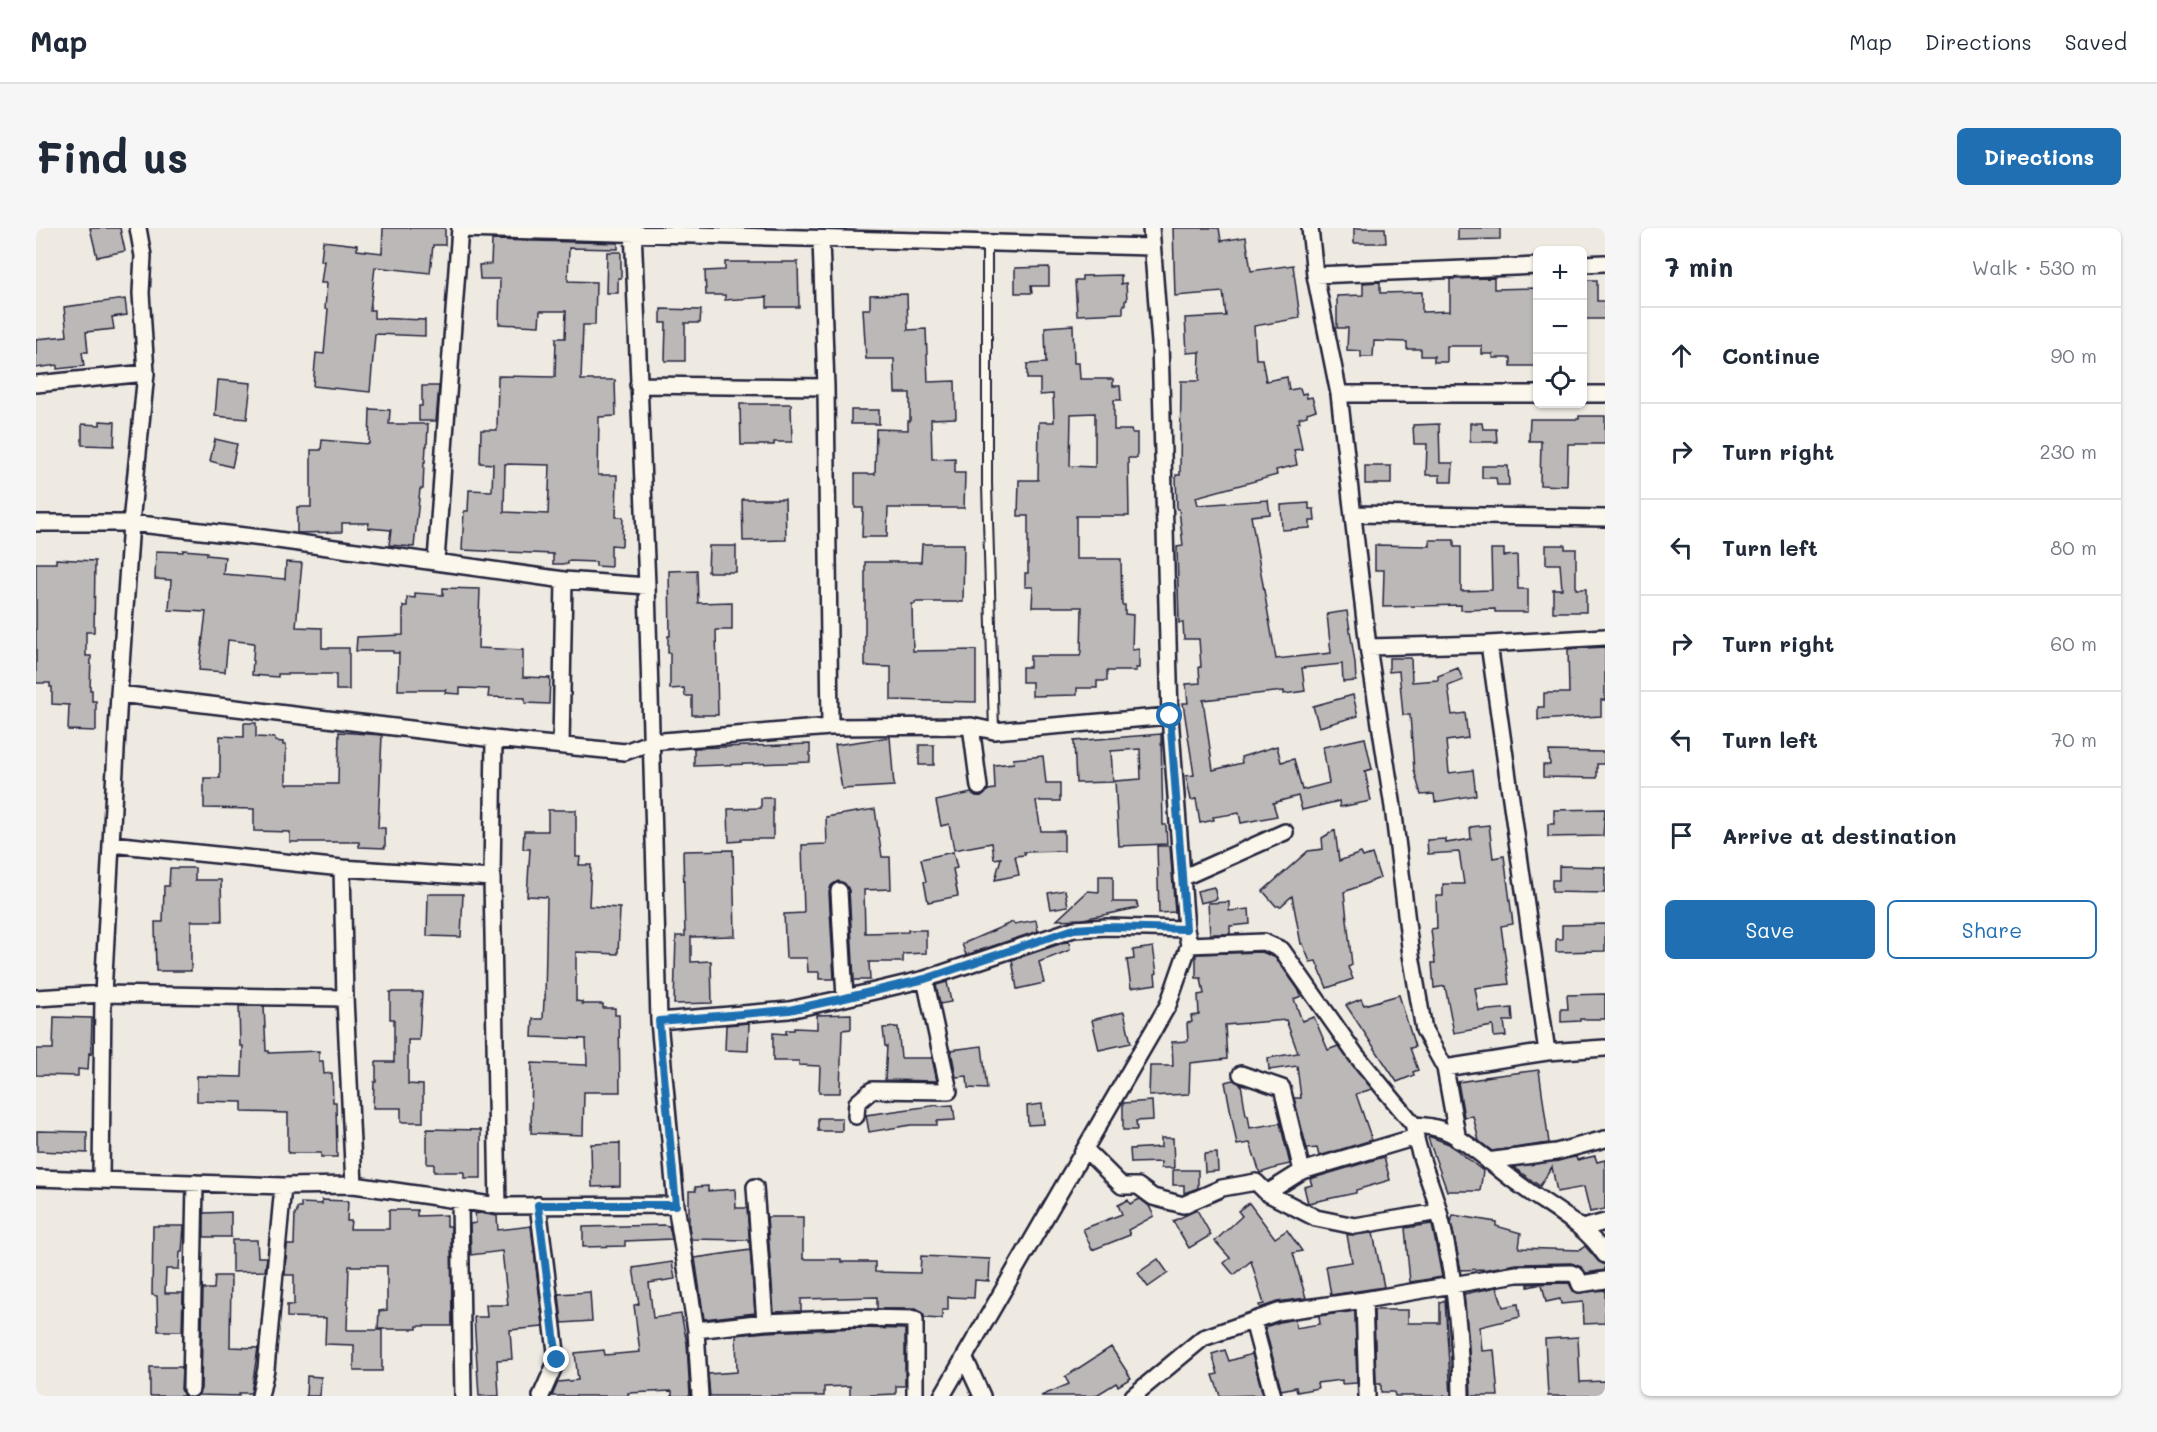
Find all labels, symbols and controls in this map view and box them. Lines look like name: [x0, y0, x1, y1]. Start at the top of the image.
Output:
text: Map: [30, 23, 87, 59]
text: Map: [1849, 28, 1892, 55]
text: Directions: [1925, 28, 2032, 55]
text: Saved: [2065, 28, 2127, 55]
button: Directions: [1957, 128, 2121, 185]
text: Find us: [36, 129, 188, 184]
map controls: [1533, 246, 1587, 408]
button: +: [1533, 246, 1587, 300]
text: 7 min: [1665, 250, 1733, 284]
text: Walk · 530 m: [1972, 254, 2097, 280]
button: −: [1533, 300, 1587, 354]
icon: ahead: [1665, 339, 1698, 372]
text: Continue: [1722, 341, 1820, 370]
text: 90 m: [2051, 342, 2097, 368]
button: locate: [1533, 354, 1587, 408]
icon: right: [1665, 435, 1698, 468]
text: Turn right: [1722, 437, 1834, 466]
text: 230 m: [2039, 438, 2097, 464]
icon: left: [1665, 531, 1698, 564]
text: Turn left: [1722, 533, 1818, 562]
text: 80 m: [2050, 534, 2097, 560]
icon: right: [1665, 627, 1698, 660]
text: Turn right: [1722, 629, 1834, 658]
text: 60 m: [2050, 630, 2097, 656]
route start: [1156, 702, 1182, 728]
icon: left: [1665, 723, 1698, 756]
text: Turn left: [1722, 725, 1818, 754]
text: 70 m: [2051, 726, 2097, 752]
icon: arrive: [1665, 819, 1698, 852]
text: Arrive at destination: [1722, 821, 1957, 850]
button: Save: [1665, 900, 1875, 959]
button: Share: [1887, 900, 2097, 959]
route end: [543, 1346, 569, 1372]

